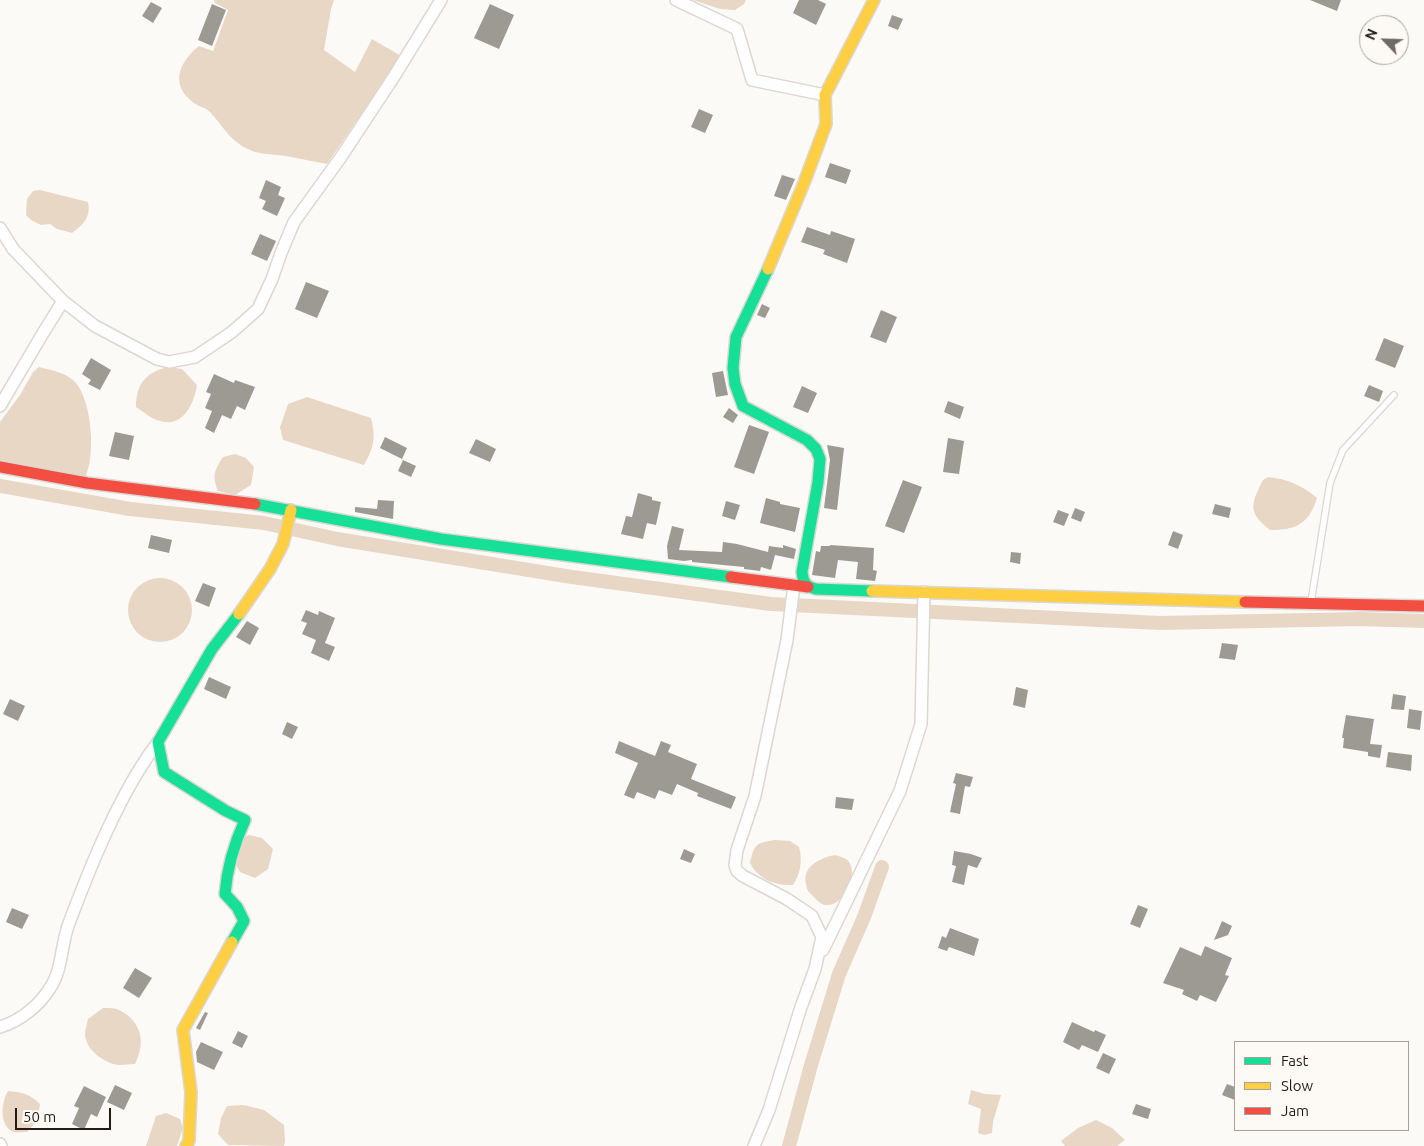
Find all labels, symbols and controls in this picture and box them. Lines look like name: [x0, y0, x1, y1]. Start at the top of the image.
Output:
north arrow: [1359, 15, 1409, 65]
text: N: [1362, 26, 1381, 42]
legend: [1234, 1041, 1409, 1131]
text: Fast: [1281, 1052, 1308, 1069]
text: Slow: [1281, 1077, 1313, 1094]
scale bar: [18, 1098, 114, 1130]
text: Jam: [1281, 1102, 1309, 1119]
text: 50 m: [23, 1108, 56, 1125]

